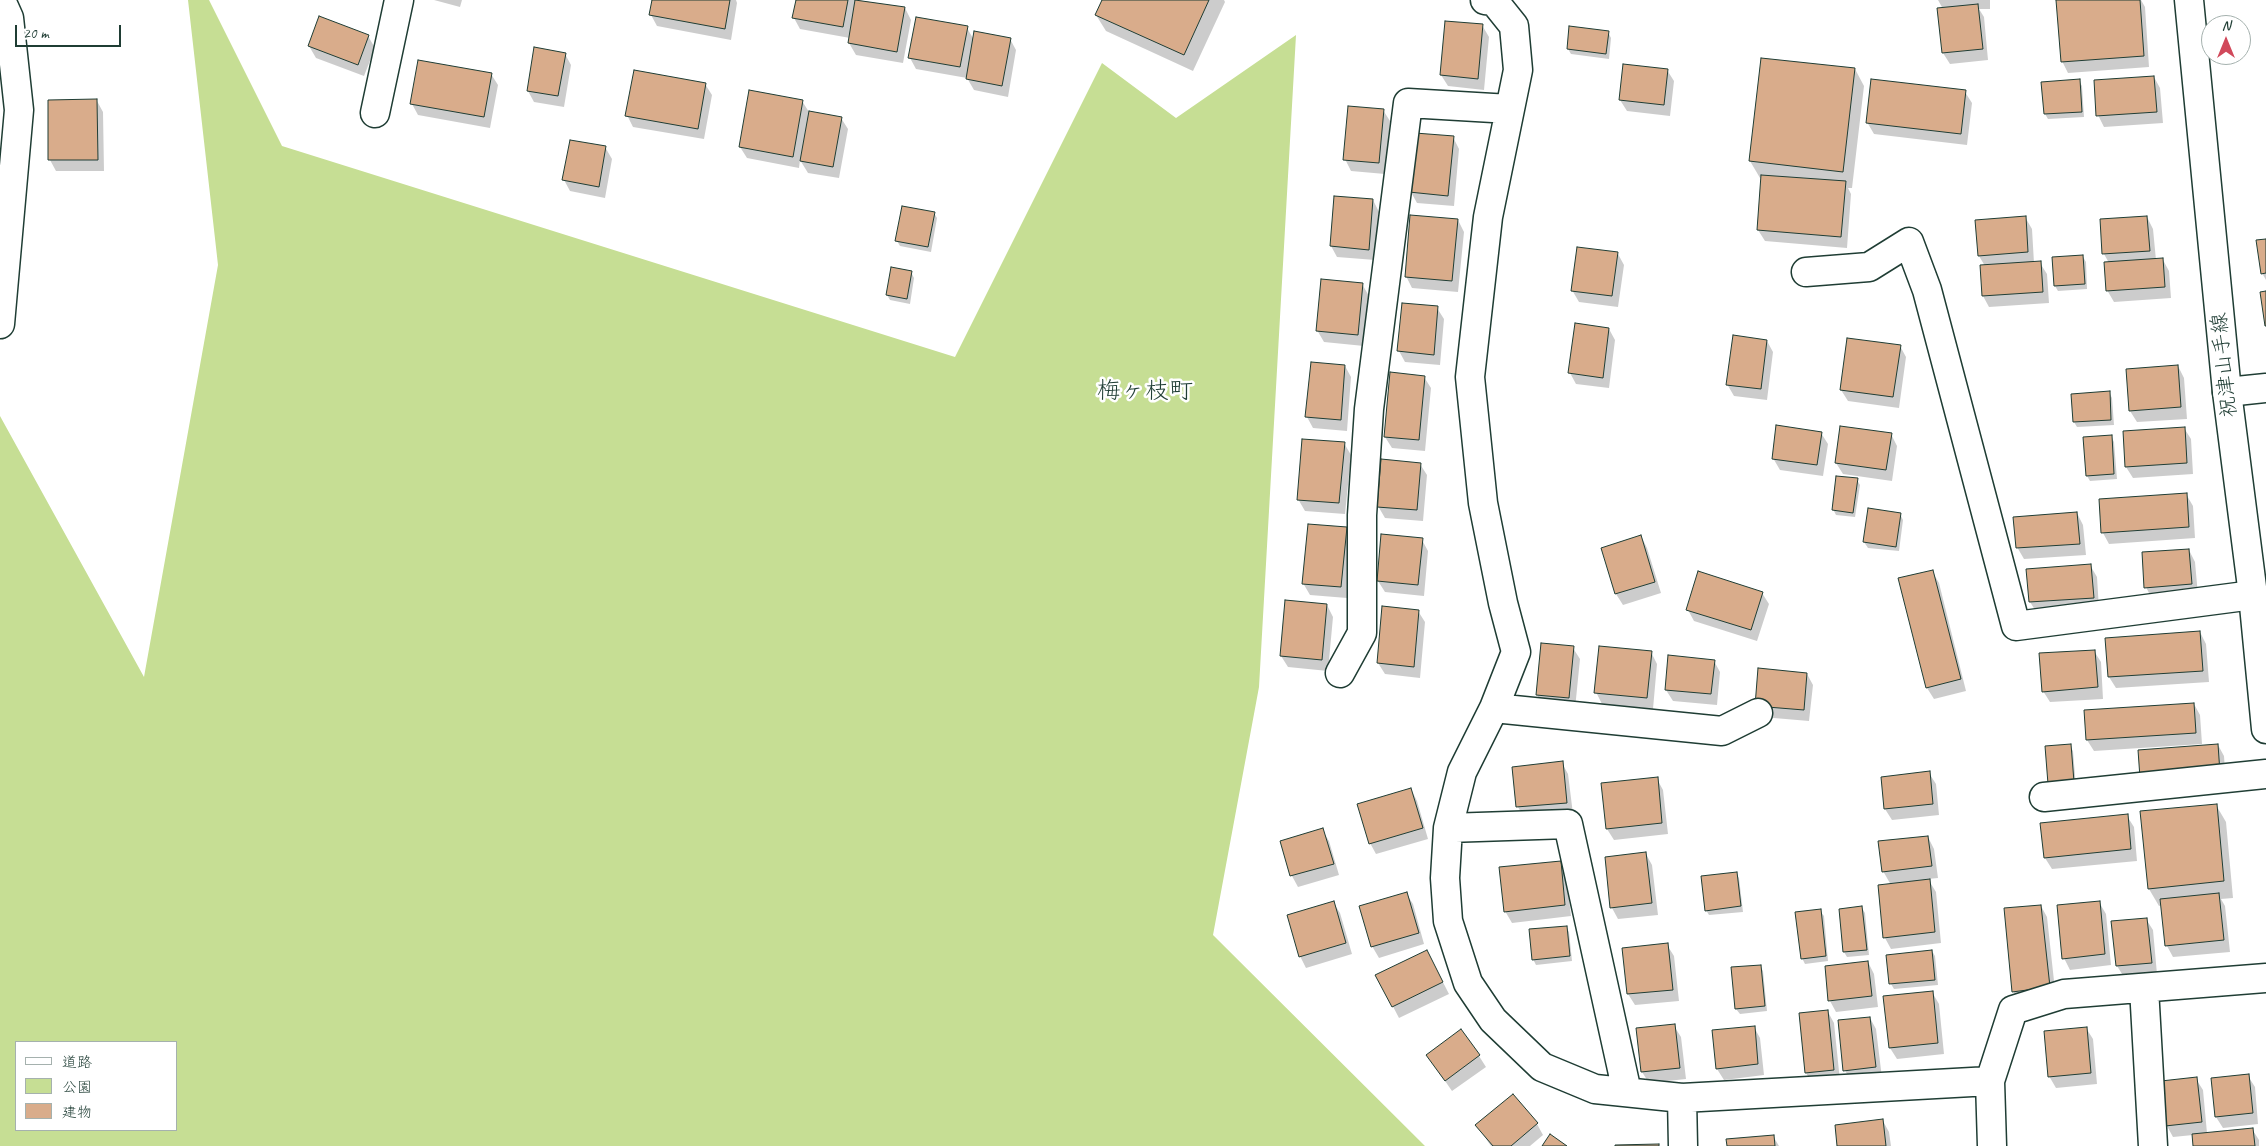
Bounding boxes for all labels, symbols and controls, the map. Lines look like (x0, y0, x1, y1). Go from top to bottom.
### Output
scale bar (18, 15, 124, 47)
north arrow (2201, 15, 2251, 65)
text: N (2222, 17, 2230, 34)
text: 20 m (23, 24, 49, 43)
street label: 祝津山手線 (2207, 311, 2243, 419)
district label: 梅ヶ枝町 (1097, 378, 1193, 406)
legend (15, 1041, 178, 1131)
text: 道路 (62, 1053, 92, 1072)
text: 公園 (62, 1078, 92, 1097)
text: 建物 (62, 1103, 92, 1122)

